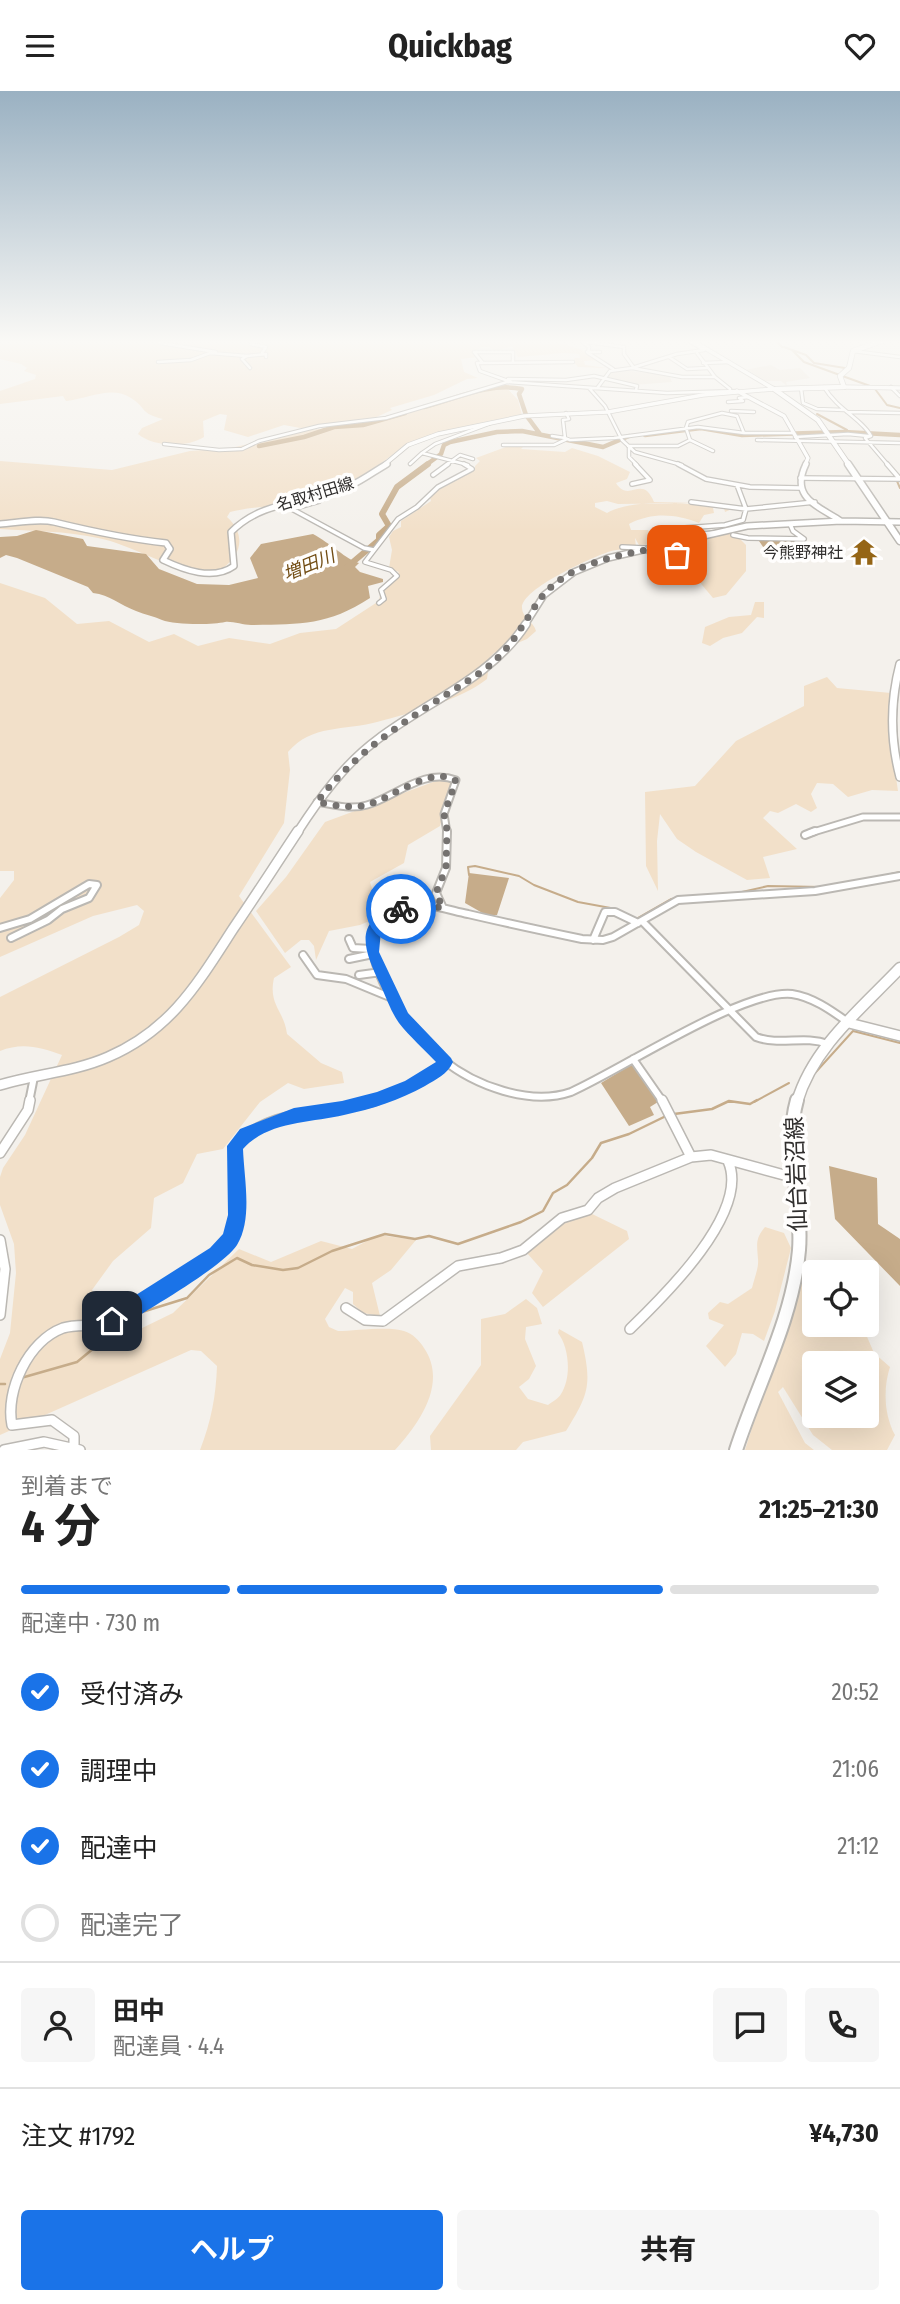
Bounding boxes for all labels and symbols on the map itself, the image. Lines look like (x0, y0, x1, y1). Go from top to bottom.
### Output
street label: 名取村田線 (274, 473, 356, 515)
pin (647, 525, 707, 585)
temple icon: 今熊野神社 (849, 537, 879, 567)
place label: 今熊野神社 (763, 543, 843, 562)
water label: 増田川 (280, 544, 340, 585)
courier (366, 874, 436, 944)
street label: 仙台岩沼線 (780, 1116, 812, 1232)
pin (82, 1291, 142, 1351)

